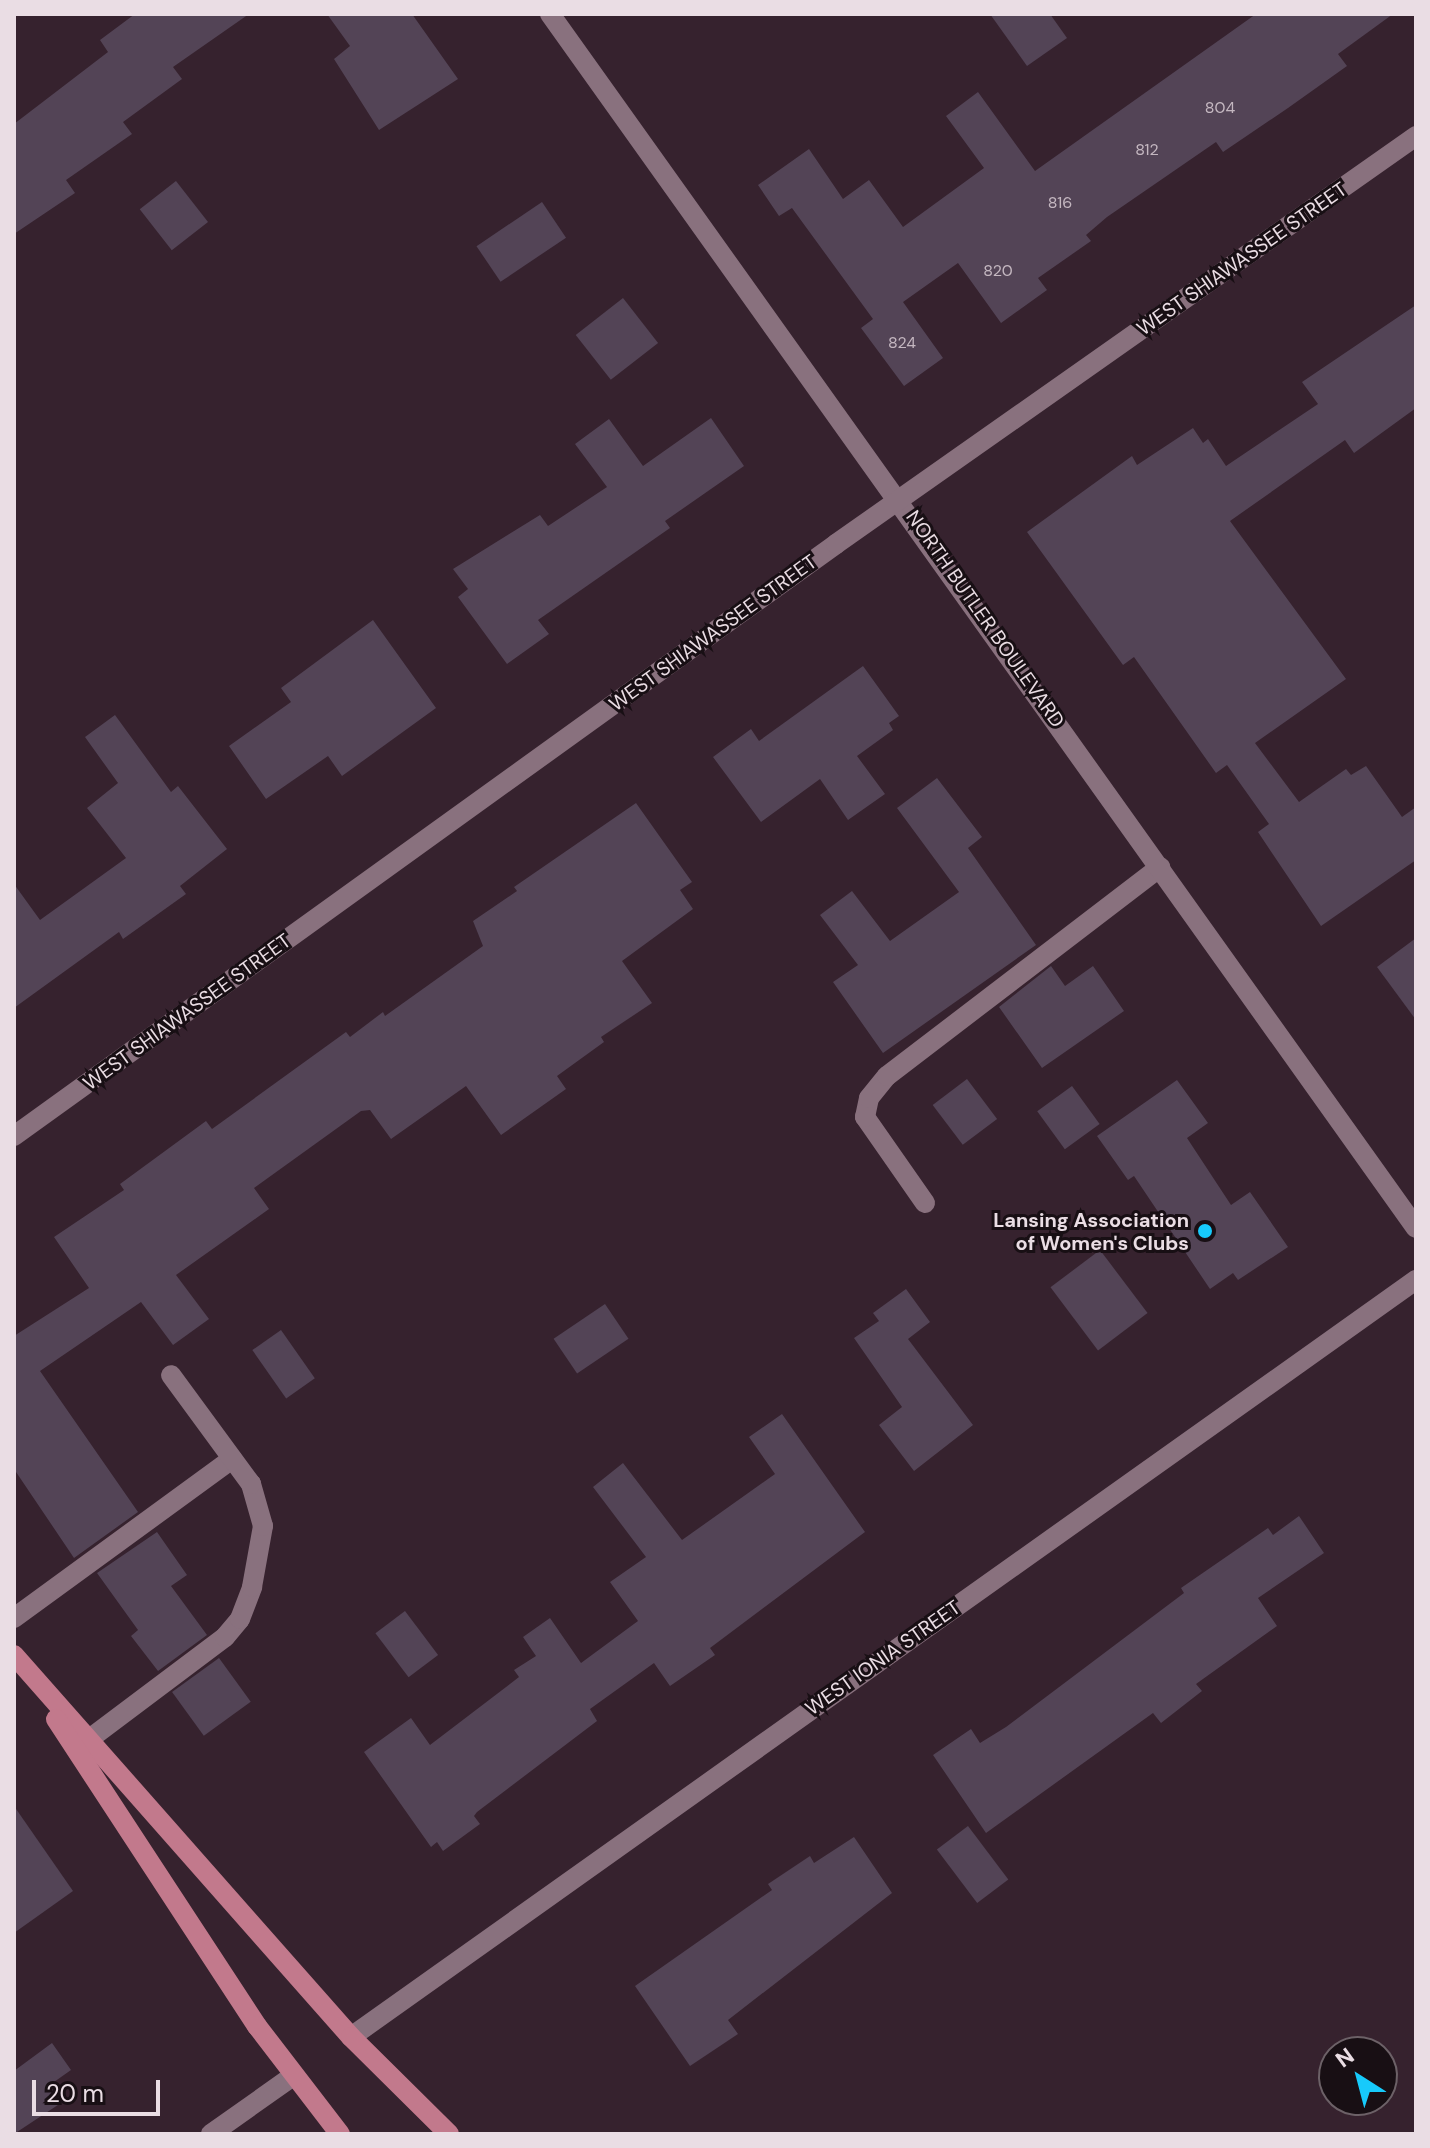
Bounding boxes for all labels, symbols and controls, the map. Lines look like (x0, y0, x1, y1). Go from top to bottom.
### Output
house number: 804 (1205, 98, 1235, 118)
house number: 812 (1135, 140, 1159, 160)
street label: WEST SHIAWASSEE STREET (1132, 177, 1352, 341)
house number: 816 (1048, 193, 1072, 213)
house number: 820 (983, 261, 1013, 281)
house number: 824 (888, 333, 916, 353)
street label: NORTH BUTLER BOULEVARD (901, 506, 1069, 732)
street label: WEST SHIAWASSEE STREET (605, 550, 821, 716)
street label: WEST SHIAWASSEE STREET (79, 929, 295, 1095)
place label: Lansing Association of Women's Clubs (993, 1208, 1189, 1255)
marker: Lansing Association of Women's Clubs (1196, 1222, 1214, 1240)
street label: WEST IONIA STREET (801, 1595, 965, 1721)
north arrow (1318, 2036, 1398, 2116)
text: N (1330, 2041, 1360, 2074)
scale bar (36, 2064, 164, 2114)
text: 20 m (46, 2078, 104, 2109)

